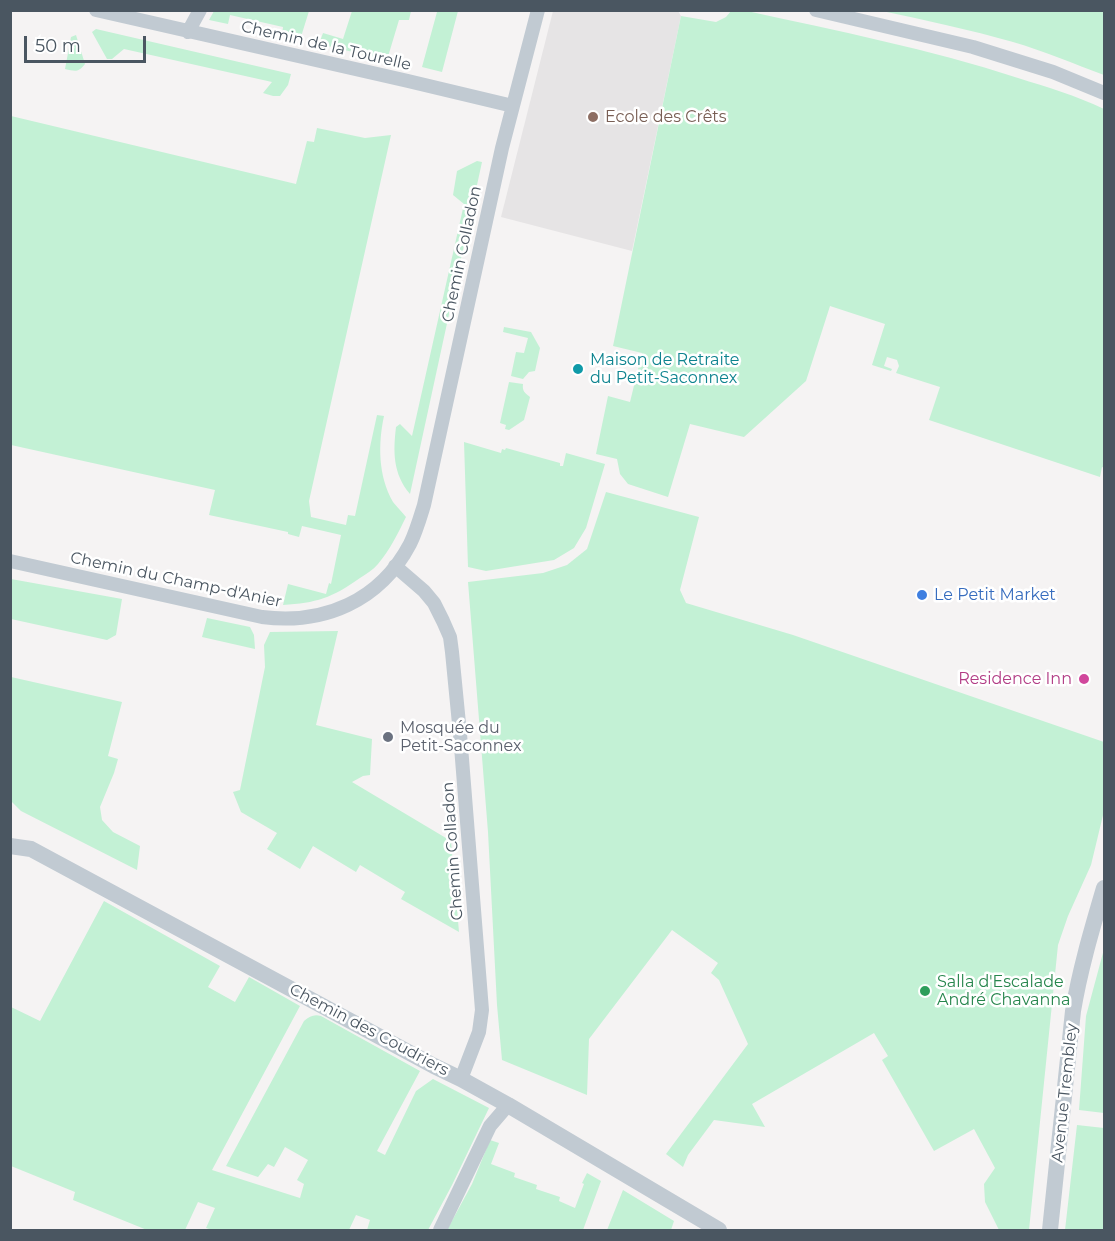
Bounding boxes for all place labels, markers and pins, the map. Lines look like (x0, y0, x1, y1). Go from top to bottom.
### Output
place label: Ecole des Crêts (605, 107, 727, 127)
marker: Ecole des Crêts (586, 110, 600, 124)
place label: Maison de Retraite du Petit-Saconnex (590, 350, 740, 388)
marker: Maison de Retraite du Petit-Saconnex (571, 362, 585, 376)
place label: Le Petit Market (934, 585, 1056, 605)
marker: Le Petit Market (915, 588, 929, 602)
place label: Residence Inn (958, 669, 1072, 689)
marker: Residence Inn (1077, 672, 1091, 686)
place label: Mosquée du Petit-Saconnex (400, 718, 522, 756)
marker: Mosquée du Petit-Saconnex (381, 730, 395, 744)
place label: Salla d'Escalade André Chavanna (937, 972, 1071, 1010)
marker: Salla d'Escalade André Chavanna (918, 984, 932, 998)

